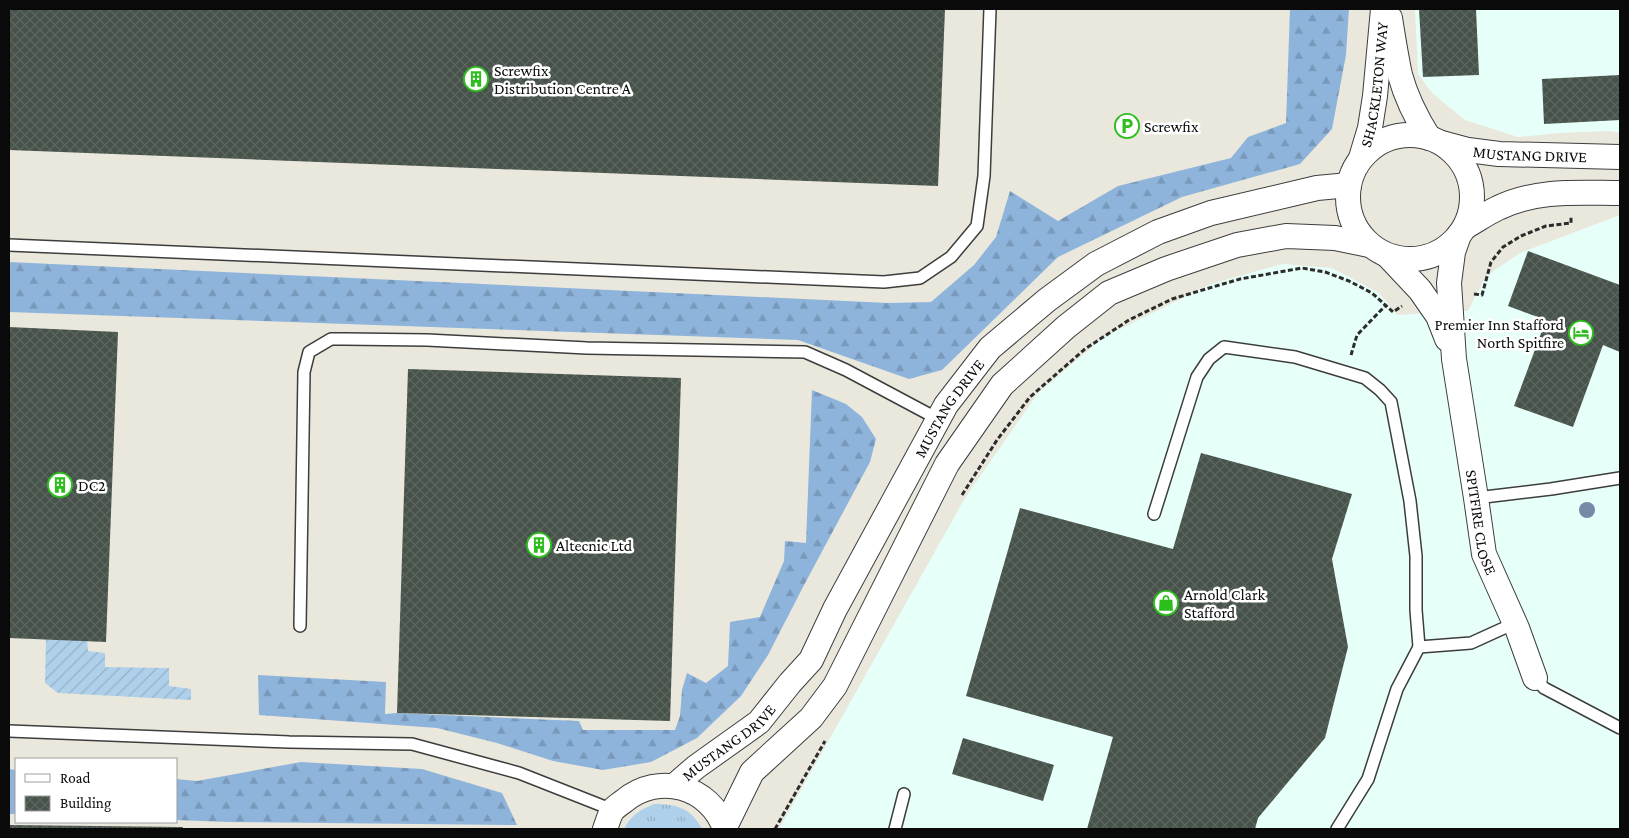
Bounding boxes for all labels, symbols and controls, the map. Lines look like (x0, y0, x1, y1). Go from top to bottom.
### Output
street label: SHACKLETON WAY (1357, 21, 1391, 149)
place label: Screwfix Distribution Centre A (494, 62, 632, 97)
building icon: Screwfix Distribution Centre A (463, 66, 489, 92)
parking icon: Screwfix (1114, 113, 1140, 139)
place label: Screwfix (1144, 118, 1199, 135)
street label: MUSTANG DRIVE (1472, 143, 1587, 165)
place label: Premier Inn Stafford North Spitfire (1435, 316, 1565, 352)
hotel icon: Premier Inn Stafford North Spitfire (1568, 320, 1594, 346)
street label: MUSTANG DRIVE (911, 356, 988, 460)
street label: SPITFIRE CLOSE (1463, 469, 1500, 578)
building icon: DC2 (47, 472, 73, 498)
place label: DC2 (78, 477, 106, 494)
building icon: Altecnic Ltd (526, 532, 552, 558)
place label: Altecnic Ltd (556, 537, 633, 554)
place label: Arnold Clark Stafford (1184, 586, 1266, 621)
shop icon: Arnold Clark Stafford (1153, 590, 1179, 616)
street label: MUSTANG DRIVE (679, 701, 779, 784)
legend (15, 758, 178, 823)
text: Road (60, 770, 91, 786)
text: Building (60, 795, 111, 812)

